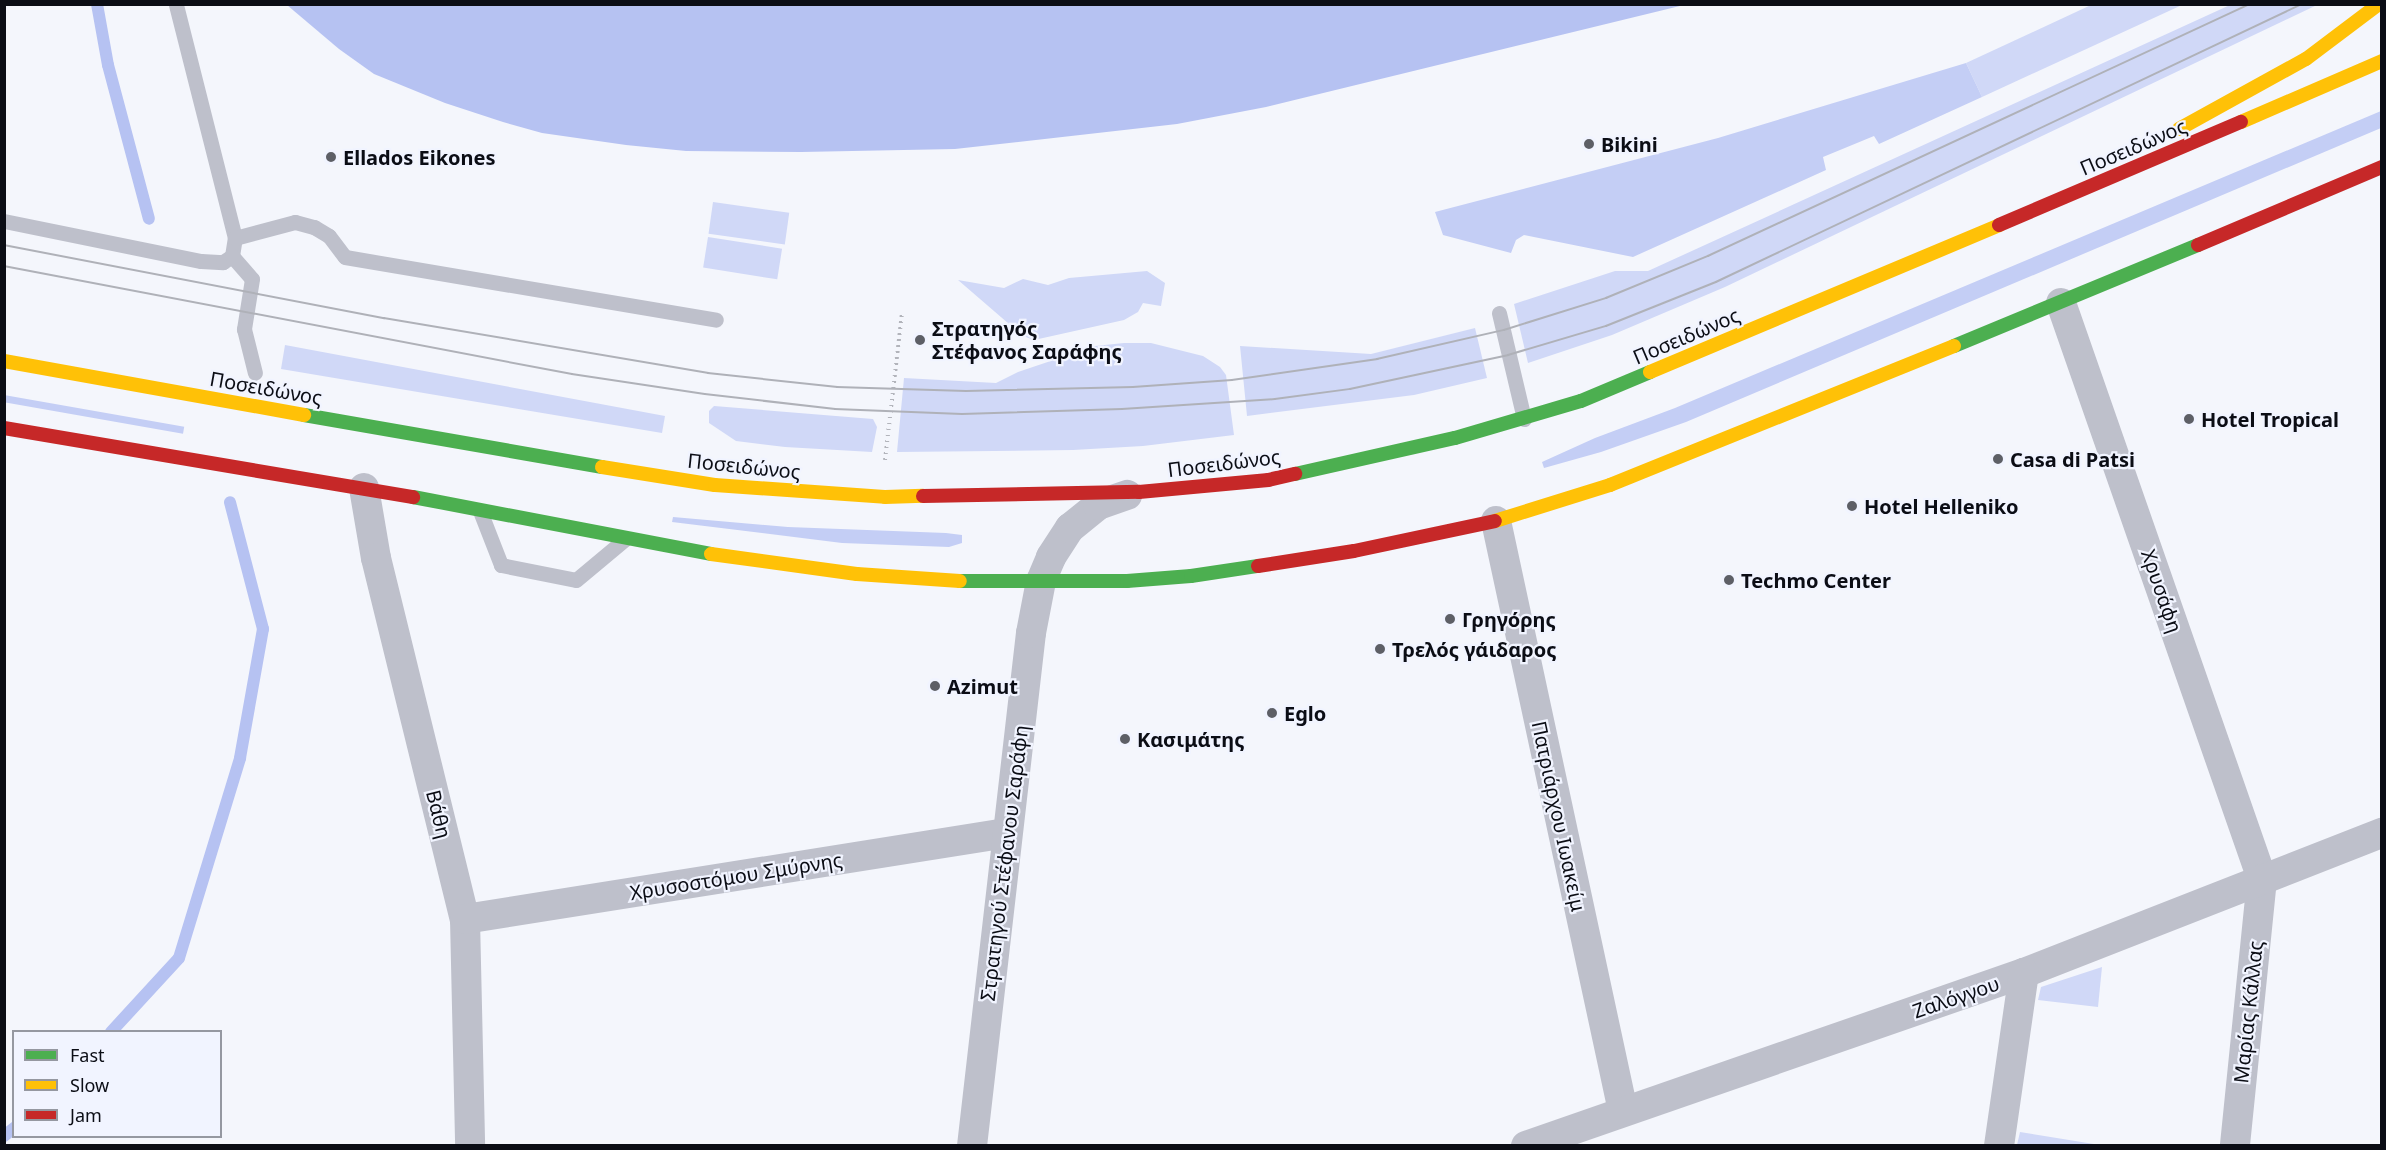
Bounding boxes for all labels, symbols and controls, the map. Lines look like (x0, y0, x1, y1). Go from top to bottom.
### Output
street label: Ποσειδώνος (2076, 114, 2190, 180)
place label: Bikini (1601, 132, 1658, 156)
marker: Bikini (1582, 137, 1596, 151)
place label: Ellados Eikones (343, 145, 496, 169)
marker: Ellados Eikones (324, 150, 338, 164)
street label: Ποσειδώνος (1629, 303, 1743, 369)
place label: Στρατηγός Στέφανος Σαράφης (932, 316, 1122, 363)
marker: Στρατηγός Στέφανος Σαράφης (913, 333, 927, 347)
street label: Ποσειδώνος (208, 366, 324, 410)
place label: Hotel Tropical (2201, 407, 2339, 431)
marker: Hotel Tropical (2182, 412, 2196, 426)
street label: Ποσειδώνος (1166, 444, 1282, 482)
place label: Casa di Patsi (2010, 447, 2135, 471)
street label: Ποσειδώνος (686, 448, 802, 484)
marker: Casa di Patsi (1991, 452, 2005, 466)
place label: Hotel Helleniko (1864, 494, 2019, 518)
marker: Hotel Helleniko (1845, 499, 1859, 513)
street label: Χρυσάφη (2137, 546, 2187, 636)
place label: Techmo Center (1741, 568, 1891, 592)
marker: Techmo Center (1722, 573, 1736, 587)
place label: Γρηγόρης (1462, 607, 1556, 631)
marker: Γρηγόρης (1443, 612, 1457, 626)
place label: Τρελός γάιδαρος (1392, 637, 1556, 661)
marker: Τρελός γάιδαρος (1373, 642, 1387, 656)
place label: Azimut (947, 674, 1018, 698)
marker: Azimut (928, 679, 942, 693)
place label: Eglo (1284, 701, 1326, 725)
marker: Eglo (1265, 706, 1279, 720)
street label: Πατριάρχου Ιωακείμ (1527, 719, 1591, 913)
street label: Στρατηγού Στέφανου Σαράφη (975, 724, 1033, 1002)
place label: Κασιμάτης (1137, 727, 1244, 751)
marker: Κασιμάτης (1118, 732, 1132, 746)
street label: Βάθη (421, 787, 457, 841)
street label: Χρυσοστόμου Σμύρνης (628, 847, 844, 905)
street label: Μαρίας Κάλλας (2229, 939, 2267, 1085)
street label: Ζαλόγγου (1909, 971, 2003, 1023)
legend (12, 1030, 222, 1138)
text: Fast (70, 1043, 105, 1067)
text: Slow (70, 1073, 109, 1097)
text: Jam (70, 1103, 102, 1127)

